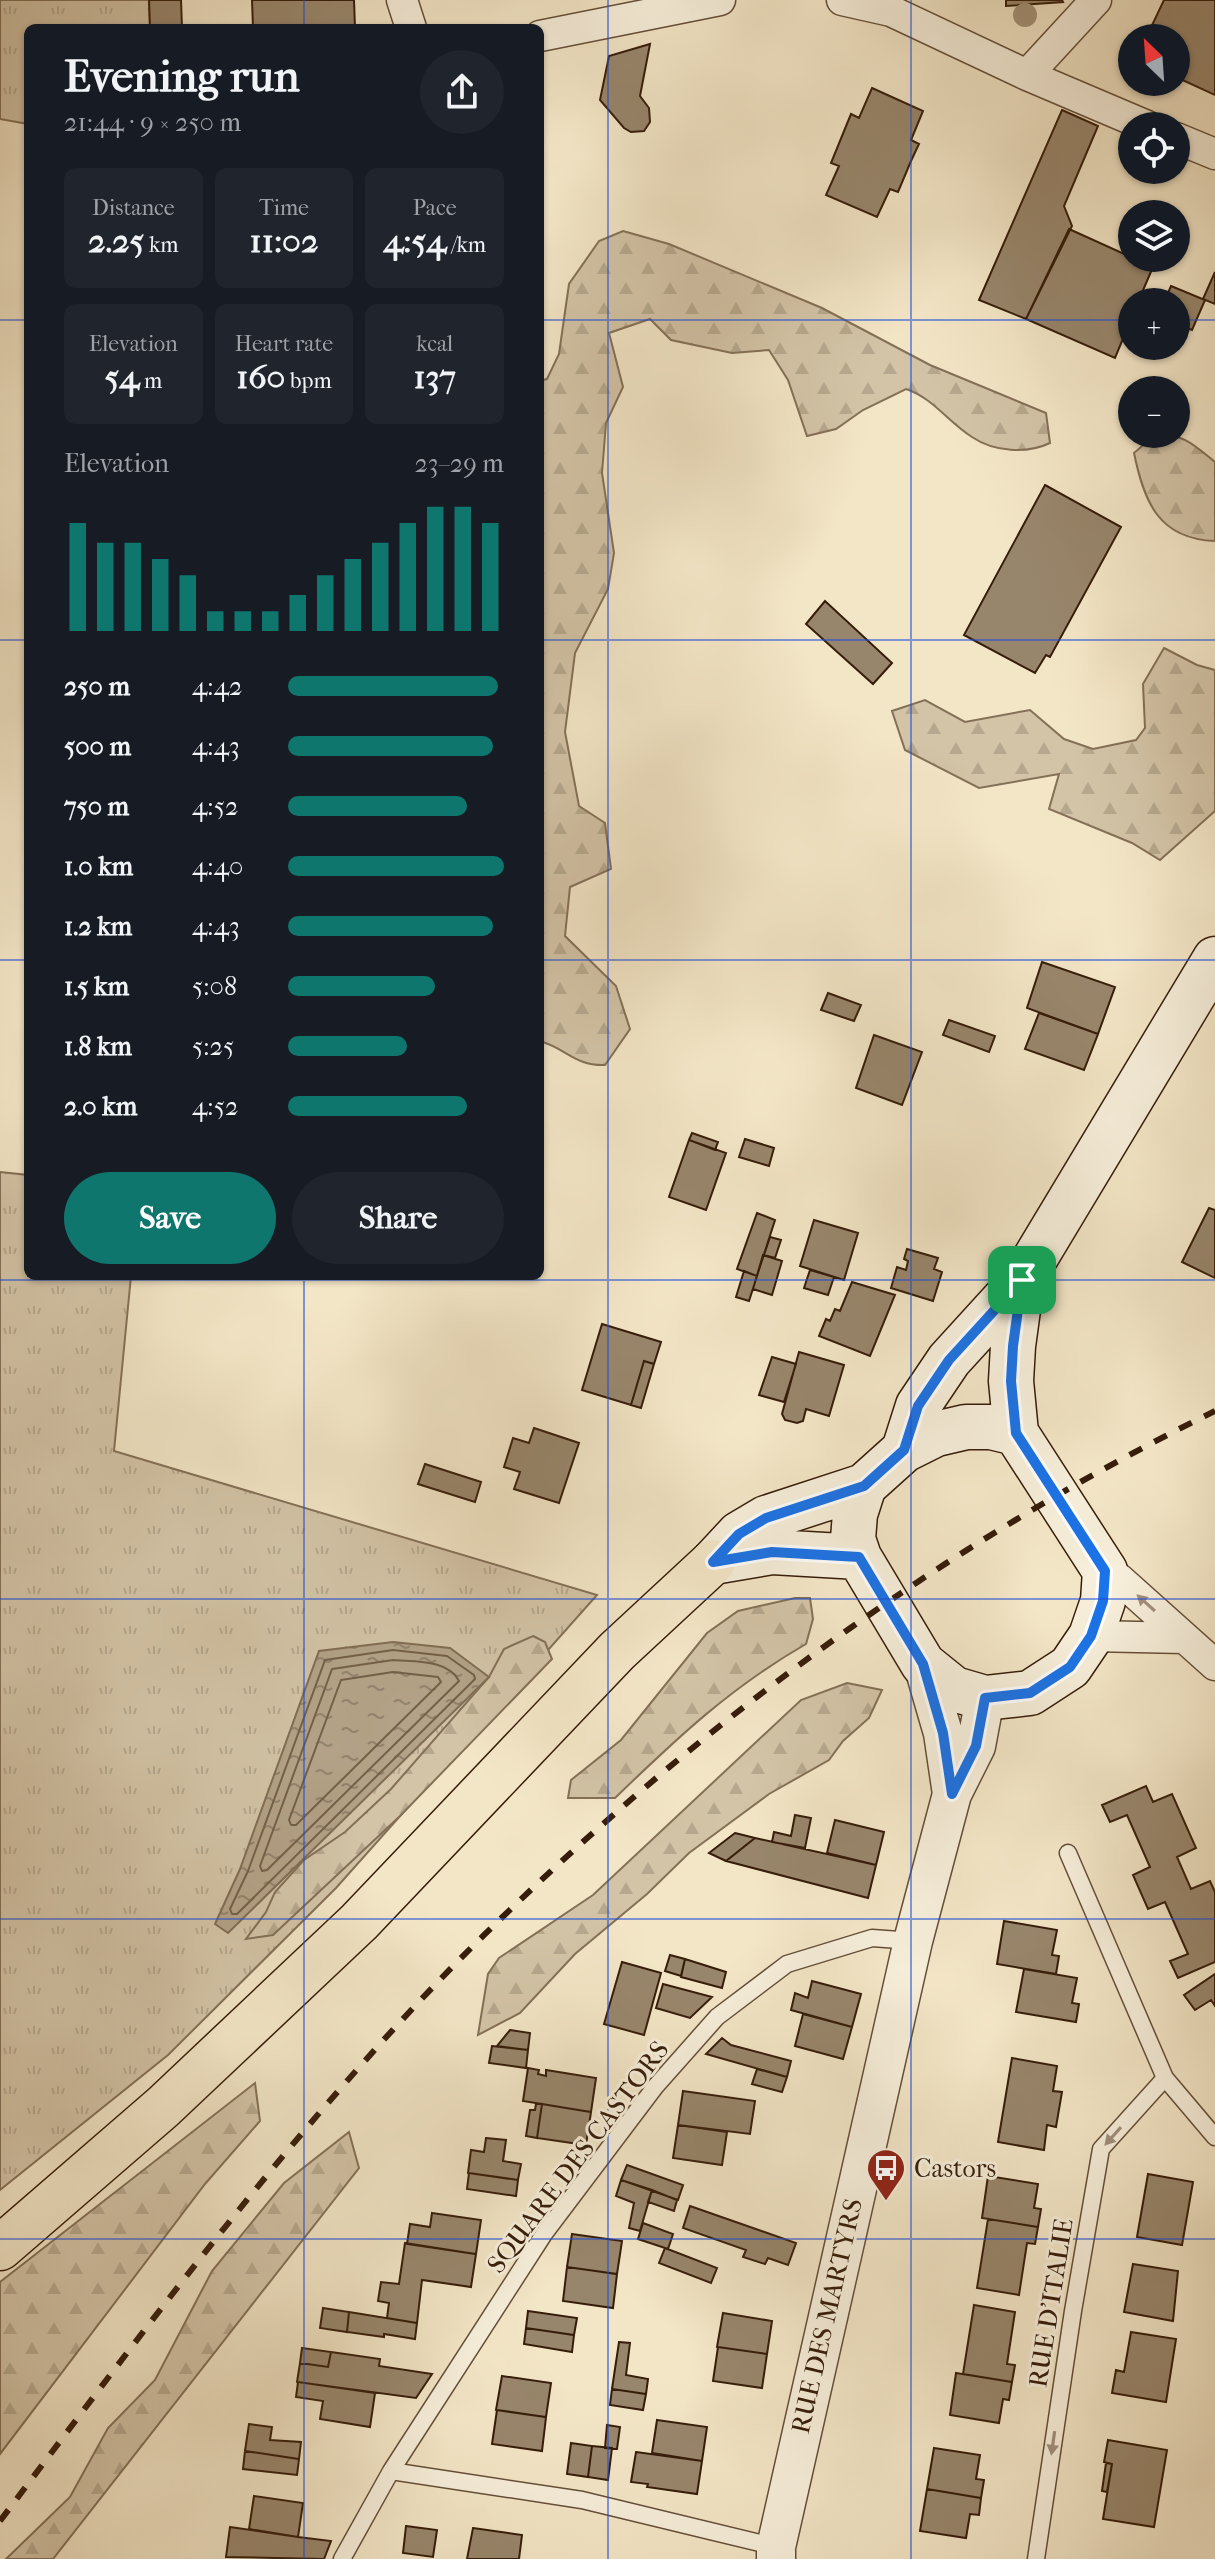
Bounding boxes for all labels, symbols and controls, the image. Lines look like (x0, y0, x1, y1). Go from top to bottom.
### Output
north arrow (1118, 24, 1190, 96)
map controls (1118, 24, 1190, 448)
button: share (420, 50, 504, 134)
text: Evening run (64, 51, 299, 102)
text: 21:44 · 9 × 250 m (64, 107, 241, 138)
button: locate (1118, 112, 1190, 184)
text: Distance (92, 195, 175, 221)
text: Time (259, 195, 309, 221)
text: Pace (413, 195, 457, 221)
button: layers (1118, 200, 1190, 272)
text: 2.25 (88, 221, 144, 261)
text: 11:02 (250, 221, 318, 261)
text: 4:54 (383, 221, 446, 261)
text: km (144, 232, 179, 258)
text: /km (446, 232, 486, 258)
button: + (1118, 288, 1190, 360)
text: Elevation (89, 331, 178, 357)
text: Heart rate (235, 331, 333, 357)
text: kcal (416, 331, 453, 357)
text: 54 (104, 357, 139, 397)
text: 160 (236, 357, 285, 397)
text: 137 (413, 357, 456, 397)
text: m (139, 368, 162, 394)
text: bpm (285, 368, 332, 394)
button: − (1118, 376, 1190, 448)
text: Elevation (64, 448, 169, 479)
text: 23–29 m (414, 448, 504, 479)
text: 250 m (64, 671, 130, 702)
text: 4:42 (192, 671, 242, 702)
text: 500 m (64, 731, 131, 762)
text: 4:43 (192, 731, 240, 762)
text: 750 m (64, 791, 129, 822)
text: 4:52 (192, 791, 238, 822)
text: 1.0 km (64, 851, 133, 882)
text: 4:40 (192, 851, 243, 882)
text: 1.2 km (64, 911, 132, 942)
text: 4:43 (192, 911, 240, 942)
text: 1.5 km (64, 971, 129, 1002)
text: 5:08 (192, 971, 237, 1002)
text: 1.8 km (64, 1031, 132, 1062)
text: 5:25 (192, 1031, 234, 1062)
text: 2.0 km (64, 1091, 137, 1122)
text: 4:52 (192, 1091, 238, 1122)
button: Save (64, 1172, 276, 1264)
button: Share (292, 1172, 504, 1264)
pin (988, 1246, 1056, 1314)
icon: arrive (1000, 1258, 1044, 1302)
one-way arrow (1136, 1595, 1156, 1612)
street label: SQUARE DES CASTORS (480, 2035, 676, 2279)
one-way arrow (1104, 2126, 1122, 2145)
bus stop icon: Castors (865, 2147, 907, 2202)
place label: Castors (914, 2153, 996, 2184)
street label: RUE DES MARTYRS (785, 2195, 869, 2437)
street label: RUE D'ITALIE (1022, 2216, 1080, 2390)
one-way arrow (1046, 2431, 1059, 2456)

